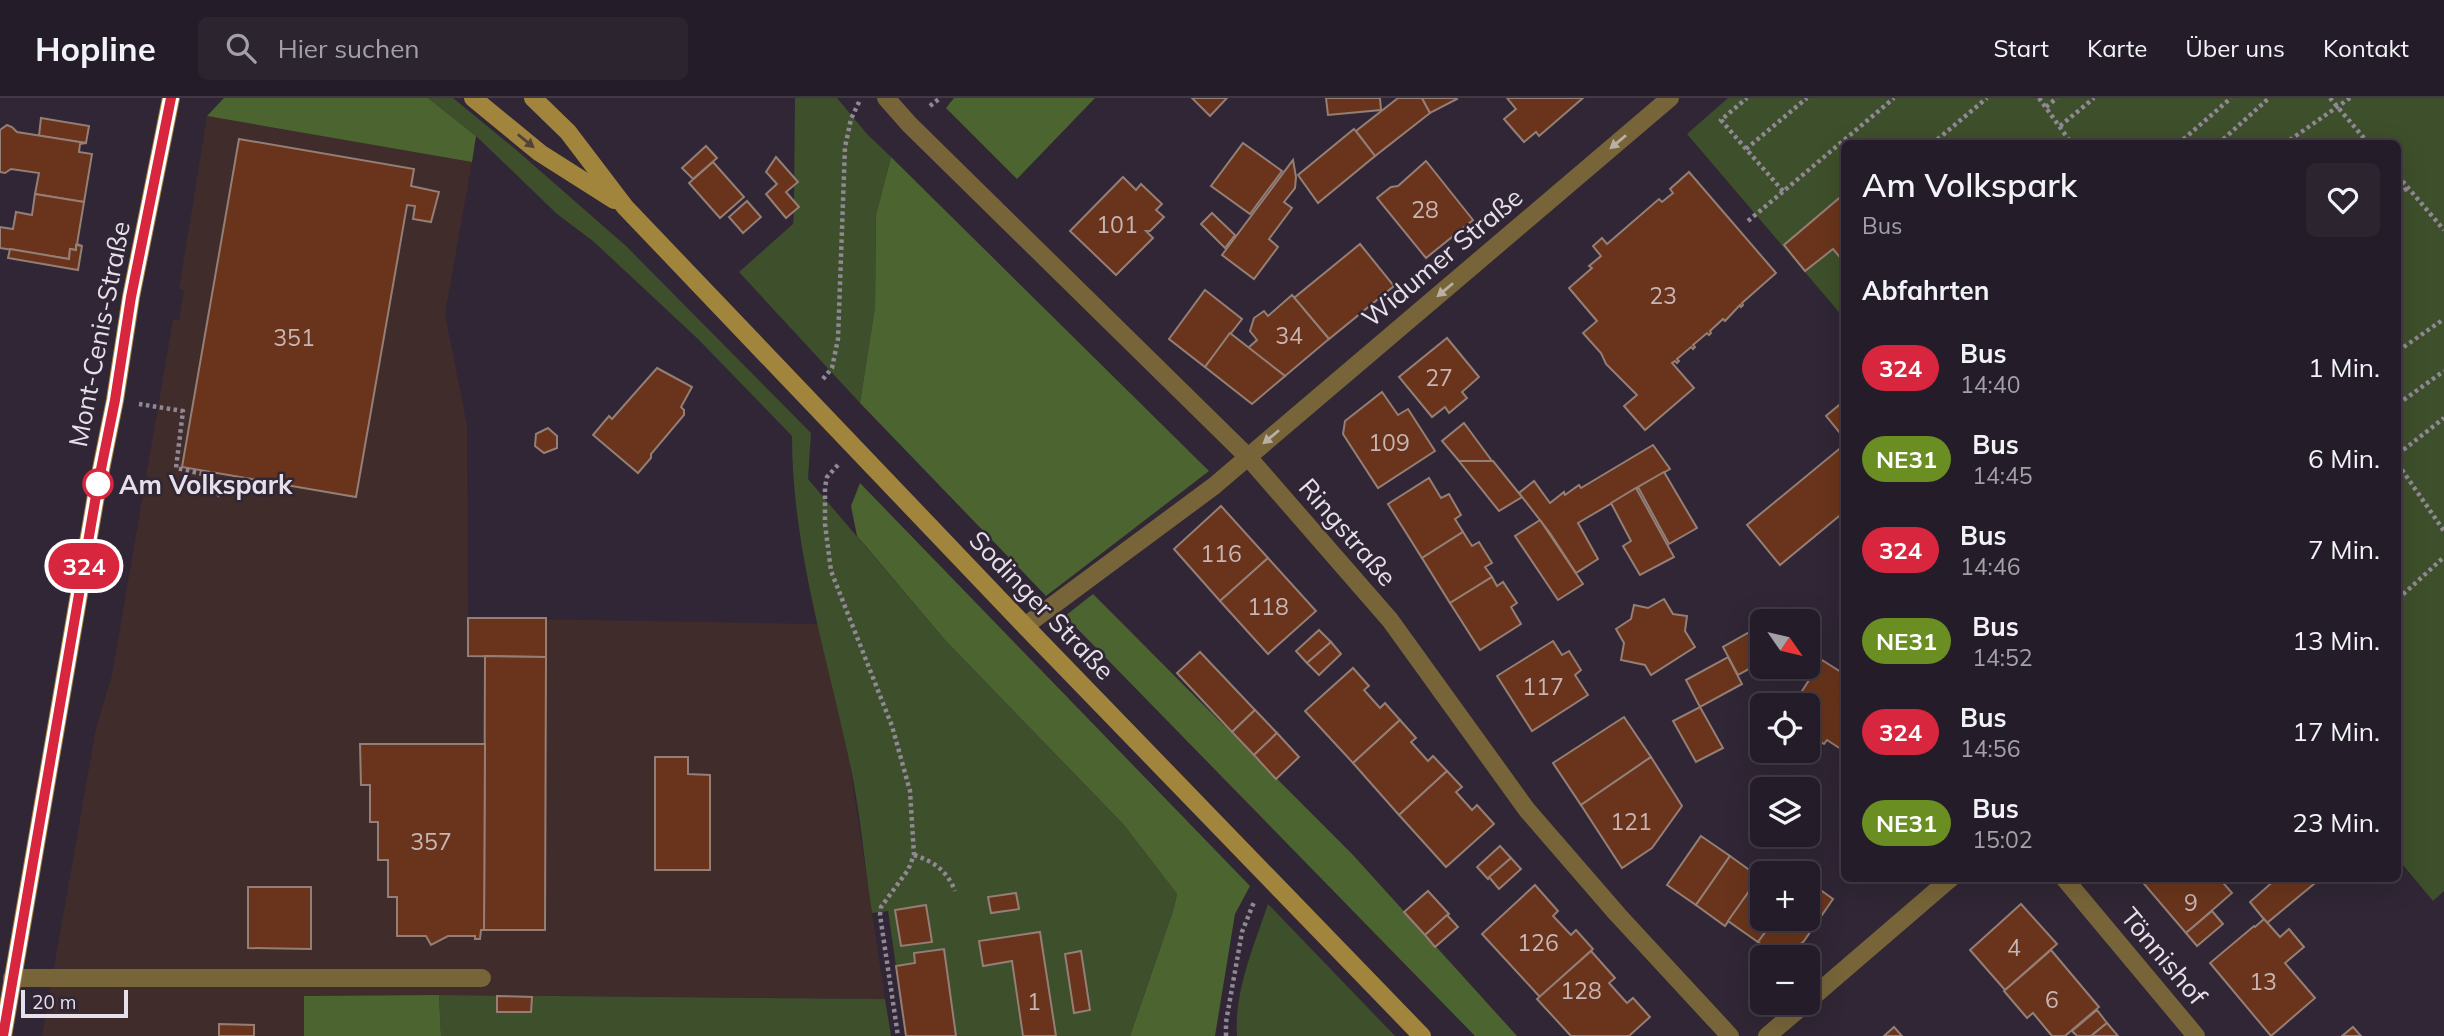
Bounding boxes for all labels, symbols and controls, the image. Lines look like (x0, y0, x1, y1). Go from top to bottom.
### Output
search box (198, 17, 688, 80)
text: Hopline (35, 28, 156, 69)
icon: search (222, 29, 260, 67)
text: Hier suchen (278, 32, 420, 65)
text: Start (1993, 33, 2049, 63)
text: Karte (2087, 33, 2147, 63)
text: Über uns (2185, 33, 2285, 63)
text: Kontakt (2323, 33, 2409, 63)
one-way arrow (518, 133, 535, 148)
one-way arrow (1609, 134, 1627, 150)
button: heart (2306, 163, 2380, 237)
text: Am Volkspark (1862, 164, 2077, 205)
street label: Widumer Straße (1355, 180, 1529, 334)
house number: 28 (1411, 195, 1439, 224)
house number: 101 (1096, 210, 1138, 239)
text: Bus (1862, 211, 1902, 240)
street label: Mont-Cenis-Straße (61, 218, 137, 450)
text: Abfahrten (1862, 274, 1989, 307)
house number: 23 (1649, 281, 1677, 310)
one-way arrow (1436, 282, 1453, 297)
house number: 34 (1275, 321, 1303, 350)
house number: 351 (273, 323, 315, 352)
text: Bus (1960, 337, 2006, 370)
text: 1 Min. (2308, 351, 2380, 384)
text: 324 (1879, 353, 1922, 383)
house number: 27 (1425, 363, 1453, 392)
text: 14:40 (1960, 370, 2020, 399)
house number: 109 (1368, 428, 1410, 457)
text: Bus (1972, 428, 2019, 461)
one-way arrow (1263, 429, 1280, 444)
text: 6 Min. (2308, 442, 2380, 475)
text: NE31 (1876, 444, 1937, 474)
text: 14:45 (1972, 461, 2033, 490)
place label: Am Volkspark (119, 468, 293, 501)
marker: Am Volkspark (83, 469, 113, 499)
street label: Ringstraße (1292, 471, 1404, 593)
text: Bus (1960, 519, 2006, 552)
street label: Sodinger Straße (962, 523, 1122, 687)
text: 7 Min. (2308, 533, 2380, 566)
text: 324 (1879, 535, 1922, 565)
house number: 116 (1200, 539, 1242, 568)
line badge: 324 (44, 543, 124, 589)
text: 324 (62, 551, 106, 581)
text: 14:46 (1960, 552, 2020, 581)
house number: 118 (1247, 592, 1289, 621)
north arrow (1750, 609, 1820, 679)
map controls (1750, 609, 1820, 1015)
text: Bus (1972, 610, 2019, 643)
text: 13 Min. (2292, 624, 2380, 657)
text: NE31 (1876, 626, 1937, 656)
text: 14:52 (1972, 643, 2033, 672)
house number: 117 (1522, 672, 1564, 701)
button: locate (1750, 693, 1820, 763)
text: Bus (1960, 701, 2006, 734)
text: 17 Min. (2292, 715, 2380, 748)
text: 324 (1879, 717, 1922, 747)
text: 14:56 (1960, 734, 2020, 763)
button: layers (1750, 777, 1820, 847)
text: Bus (1972, 792, 2019, 825)
text: 23 Min. (2292, 806, 2380, 839)
house number: 121 (1610, 807, 1652, 836)
text: NE31 (1876, 808, 1937, 838)
text: 15:02 (1972, 825, 2033, 854)
house number: 357 (410, 827, 452, 856)
button: + (1750, 861, 1820, 931)
house number: 9 (2184, 888, 2198, 917)
street label: Tönnishof (2114, 901, 2215, 1012)
house number: 126 (1517, 928, 1559, 957)
house number: 4 (2007, 933, 2021, 962)
button: − (1750, 945, 1820, 1015)
house number: 13 (2249, 967, 2277, 996)
house number: 128 (1560, 976, 1602, 1005)
house number: 6 (2045, 985, 2059, 1014)
scale bar (21, 987, 128, 1019)
house number: 1 (1027, 987, 1041, 1016)
text: 20 m (32, 990, 76, 1014)

